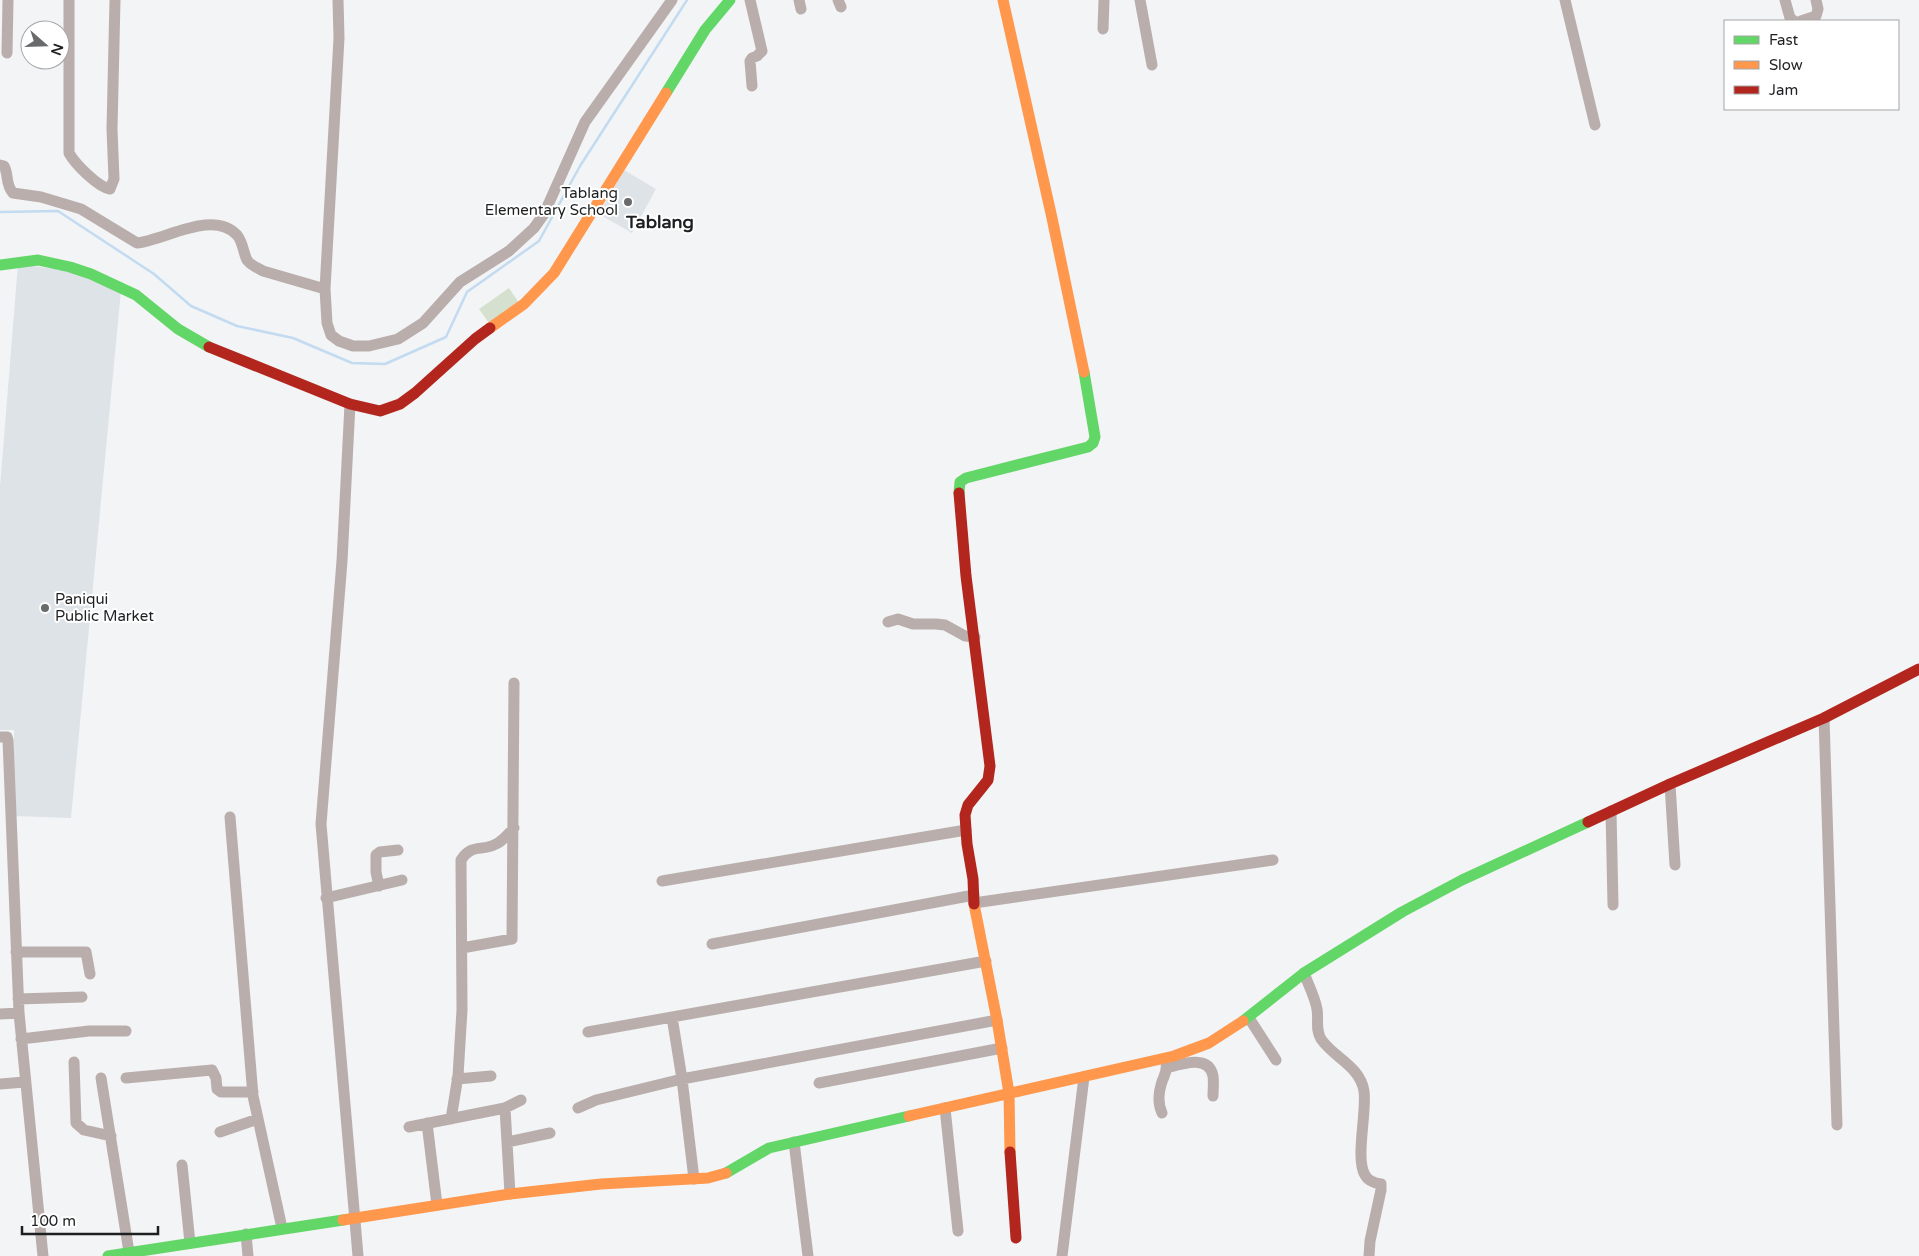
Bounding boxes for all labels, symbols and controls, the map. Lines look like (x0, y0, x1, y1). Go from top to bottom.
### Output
north arrow (20, 20, 70, 70)
legend (1724, 20, 1899, 110)
text: Fast (1769, 31, 1799, 49)
text: N (47, 41, 67, 57)
text: Slow (1769, 56, 1803, 74)
text: Jam (1769, 81, 1798, 99)
place label: Tablang Elementary School (485, 184, 618, 219)
marker: Tablang Elementary School (622, 196, 634, 208)
district label: Tablang (625, 211, 694, 233)
place label: Paniqui Public Market (55, 590, 154, 625)
marker: Paniqui Public Market (39, 602, 51, 614)
scale bar (22, 1204, 159, 1236)
text: 100 m (30, 1212, 76, 1230)

